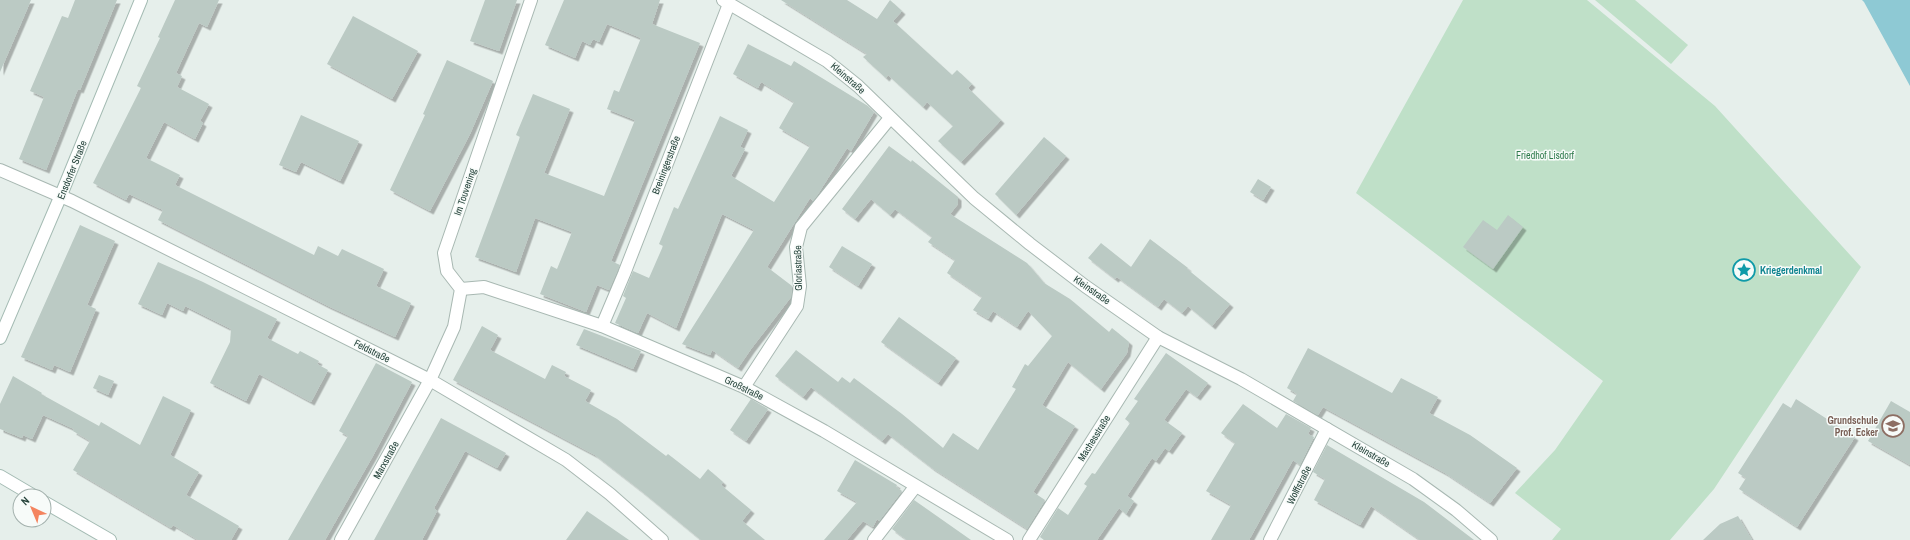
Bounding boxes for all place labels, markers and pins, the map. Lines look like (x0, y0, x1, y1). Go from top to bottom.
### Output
place icon: Kriegerdenkmal (1731, 257, 1757, 283)
place label: Kriegerdenkmal (1760, 264, 1822, 277)
school or university icon: Grundschule Prof. Ecker (1880, 413, 1906, 439)
place label: Grundschule Prof. Ecker (1827, 414, 1879, 439)

